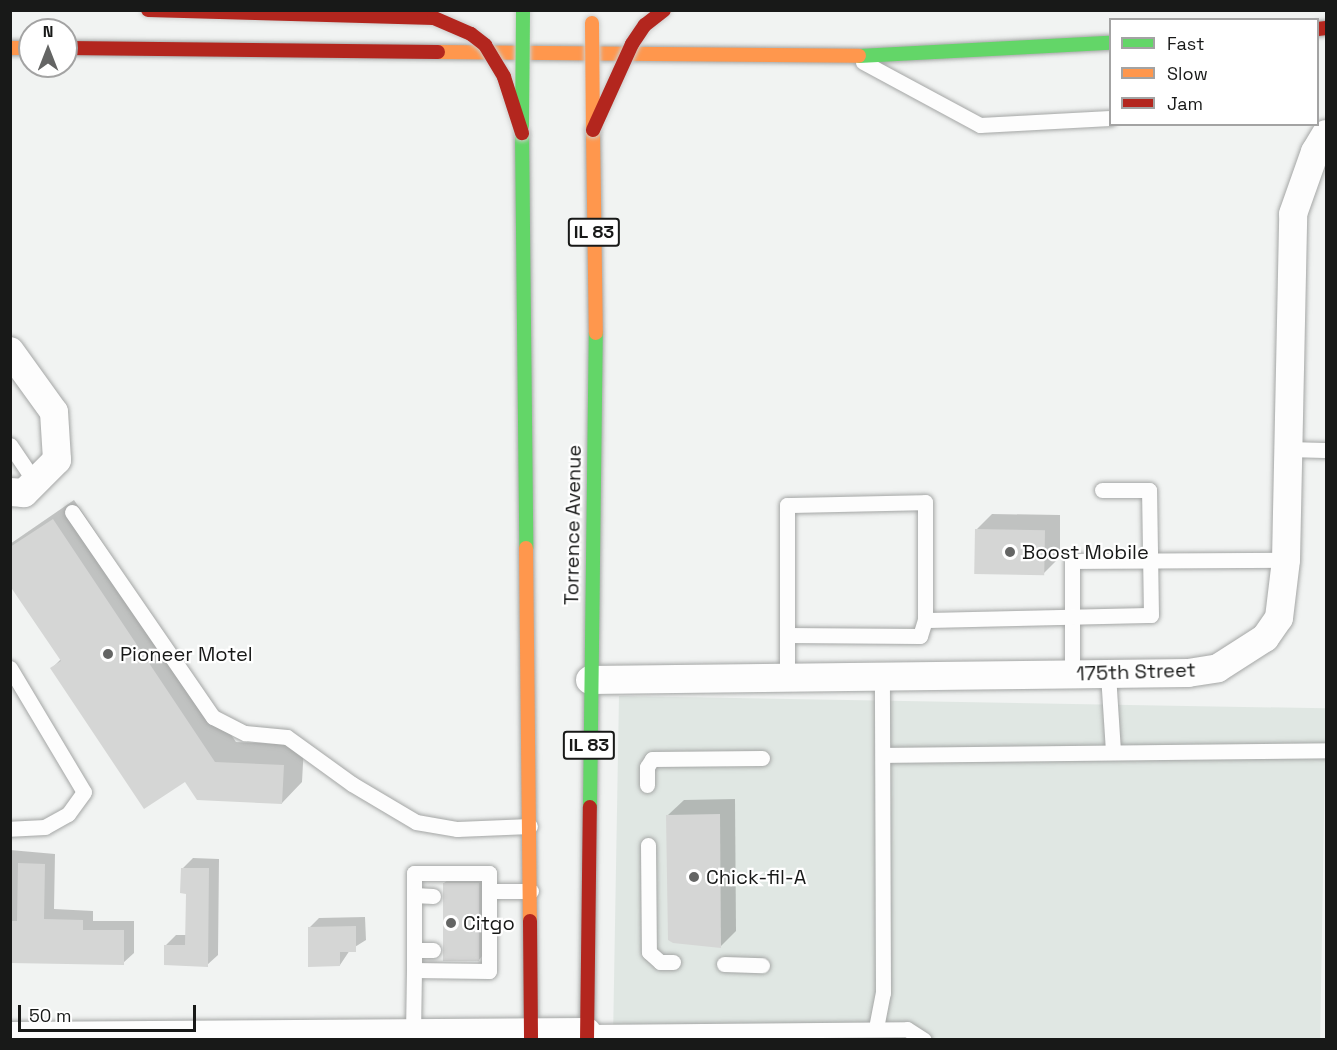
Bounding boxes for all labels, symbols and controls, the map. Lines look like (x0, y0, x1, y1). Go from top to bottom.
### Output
north arrow (18, 18, 78, 78)
legend (1109, 18, 1319, 126)
text: N (43, 21, 53, 42)
text: Fast (1167, 32, 1204, 55)
text: Slow (1167, 62, 1208, 85)
text: Jam (1167, 92, 1203, 115)
road number: IL 83 (567, 217, 621, 247)
street label: Torrence Avenue (560, 445, 586, 605)
place label: Boost Mobile (1022, 540, 1149, 564)
marker: Boost Mobile (1003, 545, 1017, 559)
place label: Pioneer Motel (120, 642, 253, 666)
marker: Pioneer Motel (101, 647, 115, 661)
street label: 175th Street (1076, 658, 1196, 686)
road number: IL 83 (562, 730, 616, 760)
place label: Chick-fil-A (706, 865, 806, 889)
marker: Chick-fil-A (687, 870, 701, 884)
place label: Citgo (463, 911, 515, 935)
marker: Citgo (444, 916, 458, 930)
scale bar (21, 993, 200, 1031)
text: 50 m (29, 1004, 71, 1027)

